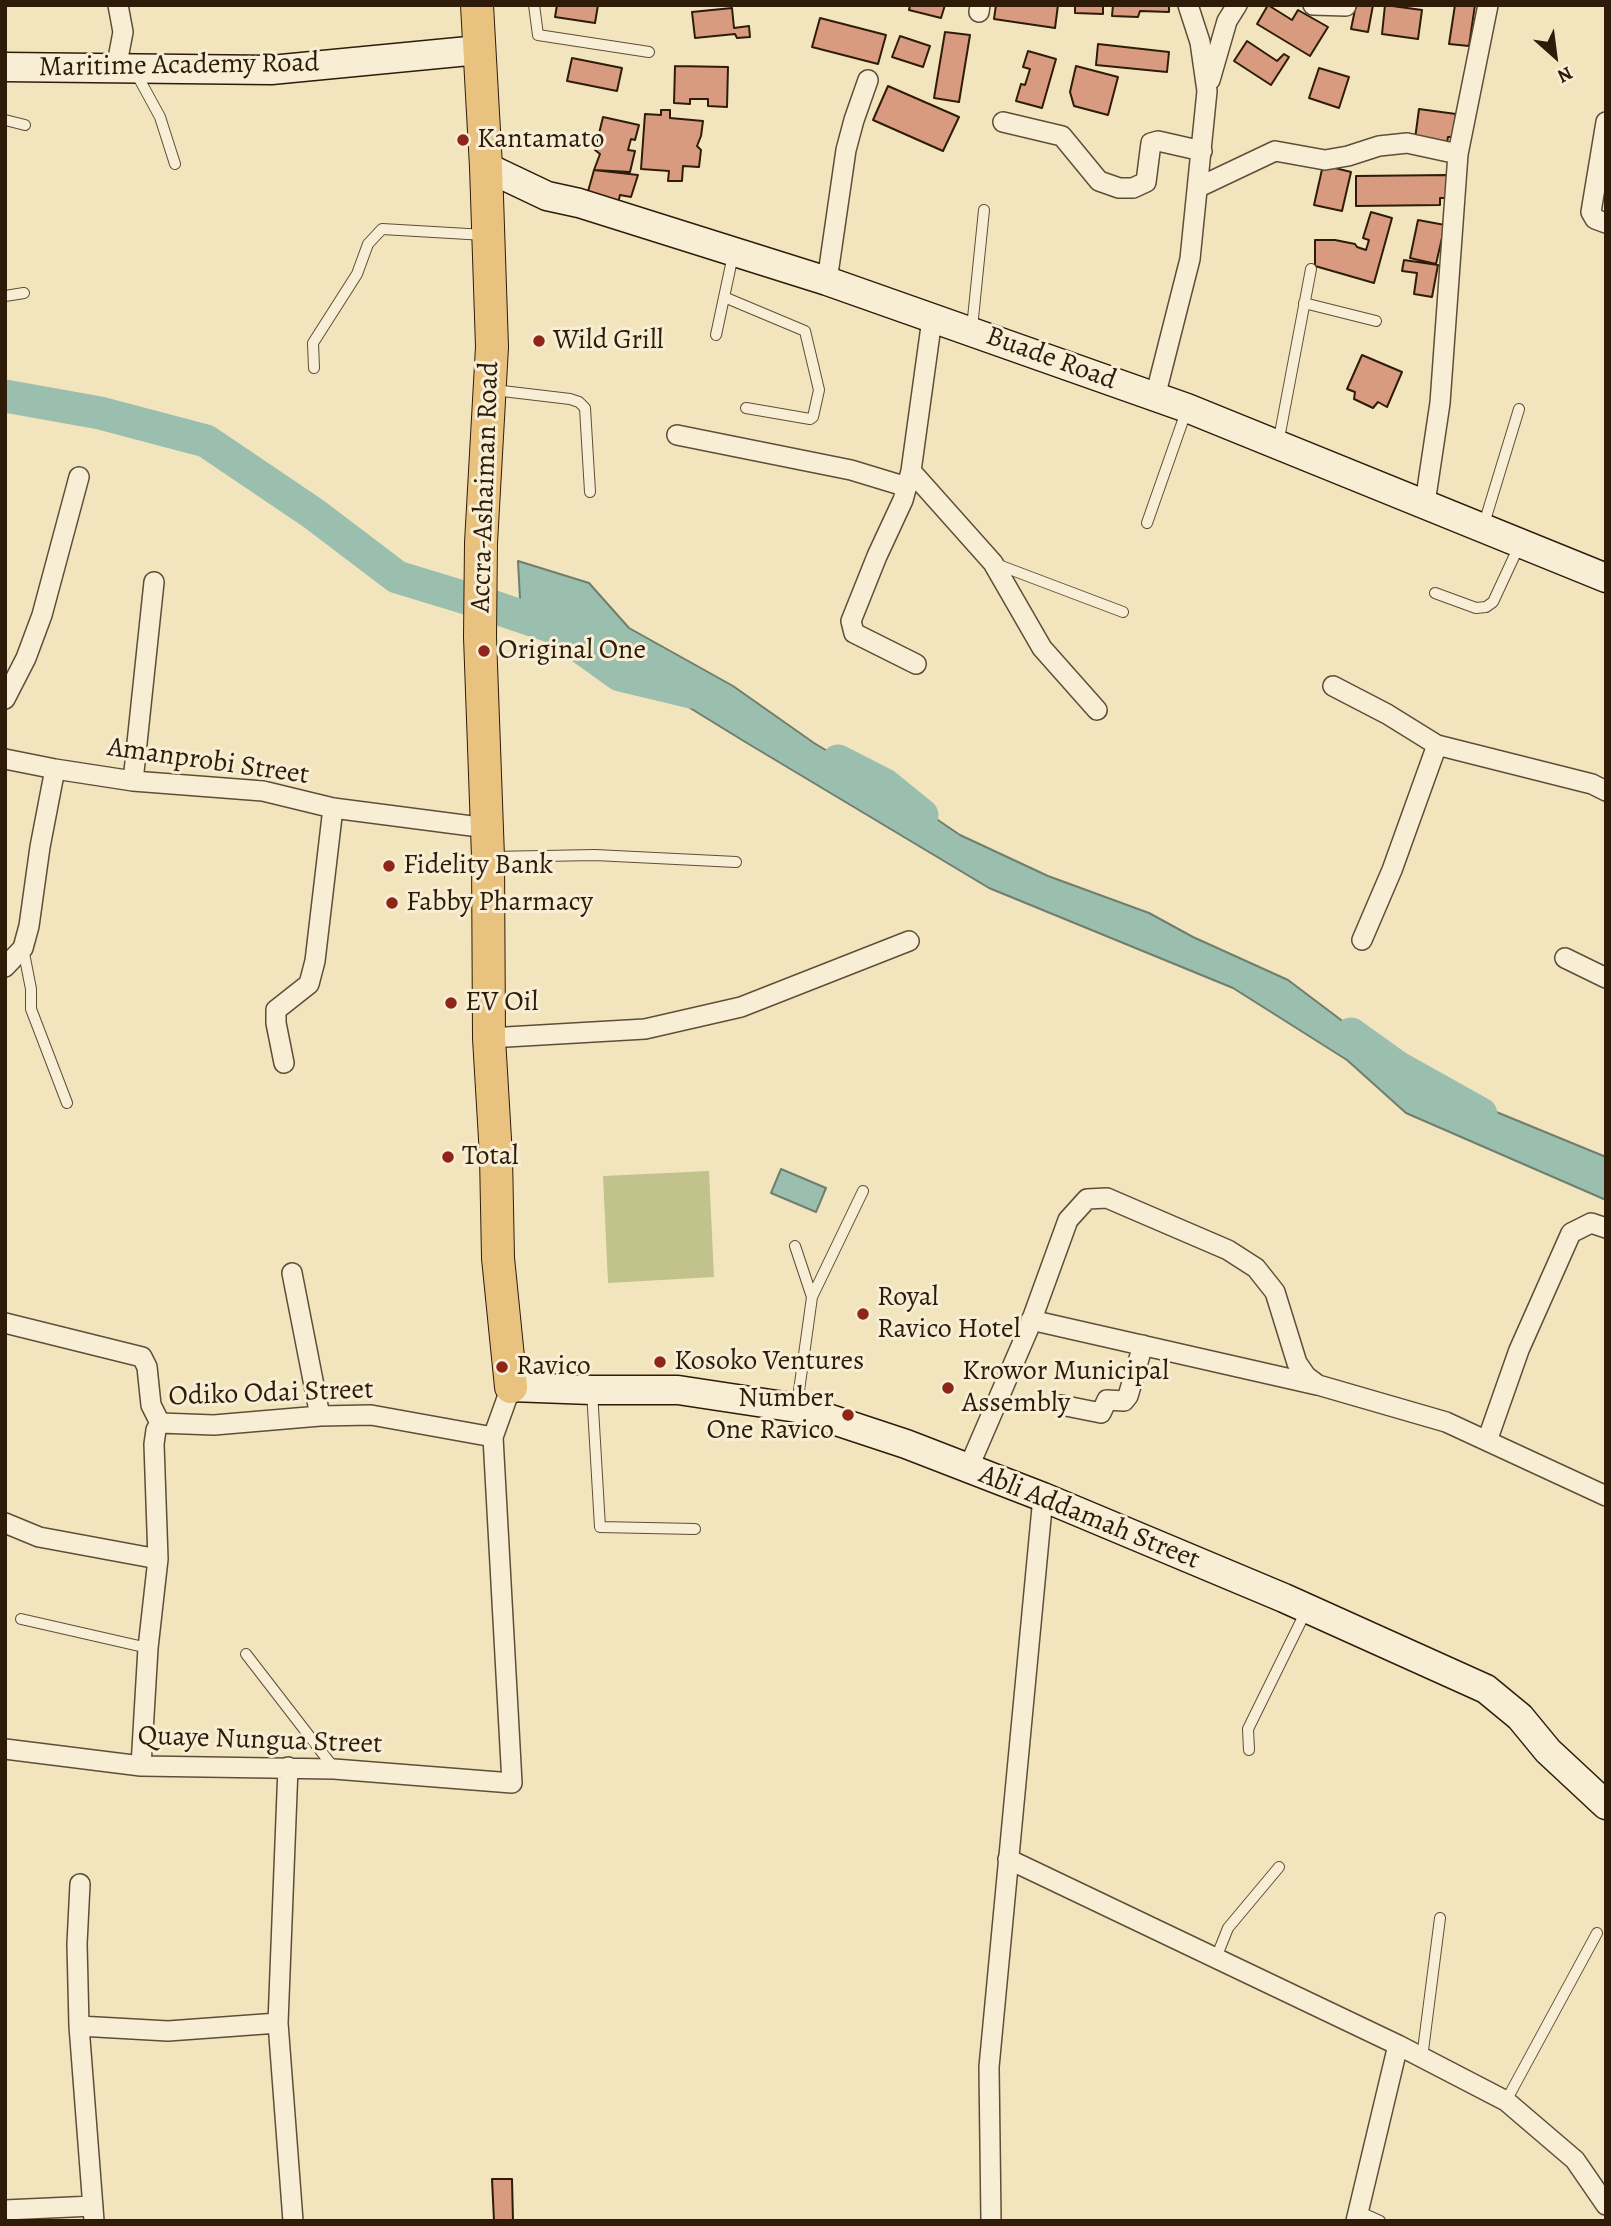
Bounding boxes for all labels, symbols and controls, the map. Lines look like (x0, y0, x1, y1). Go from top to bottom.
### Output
north arrow (1520, 21, 1590, 91)
street label: Maritime Academy Road (38, 47, 320, 85)
text: N (1553, 60, 1577, 89)
place label: Kantamato (477, 123, 605, 157)
marker: Kantamato (455, 132, 471, 148)
street label: Buade Road (981, 320, 1121, 398)
place label: Wild Grill (553, 324, 664, 358)
marker: Wild Grill (531, 333, 547, 349)
street label: Accra-Ashaiman Road (465, 361, 507, 613)
place label: Original One (498, 634, 646, 668)
marker: Original One (476, 643, 492, 659)
street label: Amanprobi Street (105, 731, 311, 793)
place label: Fidelity Bank (403, 849, 553, 883)
marker: Fidelity Bank (381, 858, 397, 874)
place label: Fabby Pharmacy (406, 886, 593, 920)
marker: Fabby Pharmacy (384, 895, 400, 911)
place label: EV Oil (465, 986, 538, 1020)
marker: EV Oil (443, 995, 459, 1011)
place label: Total (462, 1140, 519, 1174)
marker: Total (440, 1149, 456, 1165)
place label: Royal Ravico Hotel (877, 1281, 1020, 1347)
marker: Royal Ravico Hotel (855, 1306, 871, 1322)
place label: Kosoko Ventures (674, 1345, 864, 1379)
place label: Ravico (516, 1350, 591, 1384)
marker: Kosoko Ventures (652, 1354, 668, 1370)
place label: Krowor Municipal Assembly (962, 1355, 1169, 1421)
marker: Ravico (494, 1359, 510, 1375)
street label: Odiko Odai Street (168, 1374, 374, 1414)
marker: Krowor Municipal Assembly (940, 1380, 956, 1396)
place label: Number One Ravico (706, 1382, 834, 1448)
marker: Number One Ravico (840, 1407, 856, 1423)
street label: Abli Addamah Street (974, 1458, 1204, 1578)
street label: Quaye Nungua Street (137, 1720, 383, 1762)

